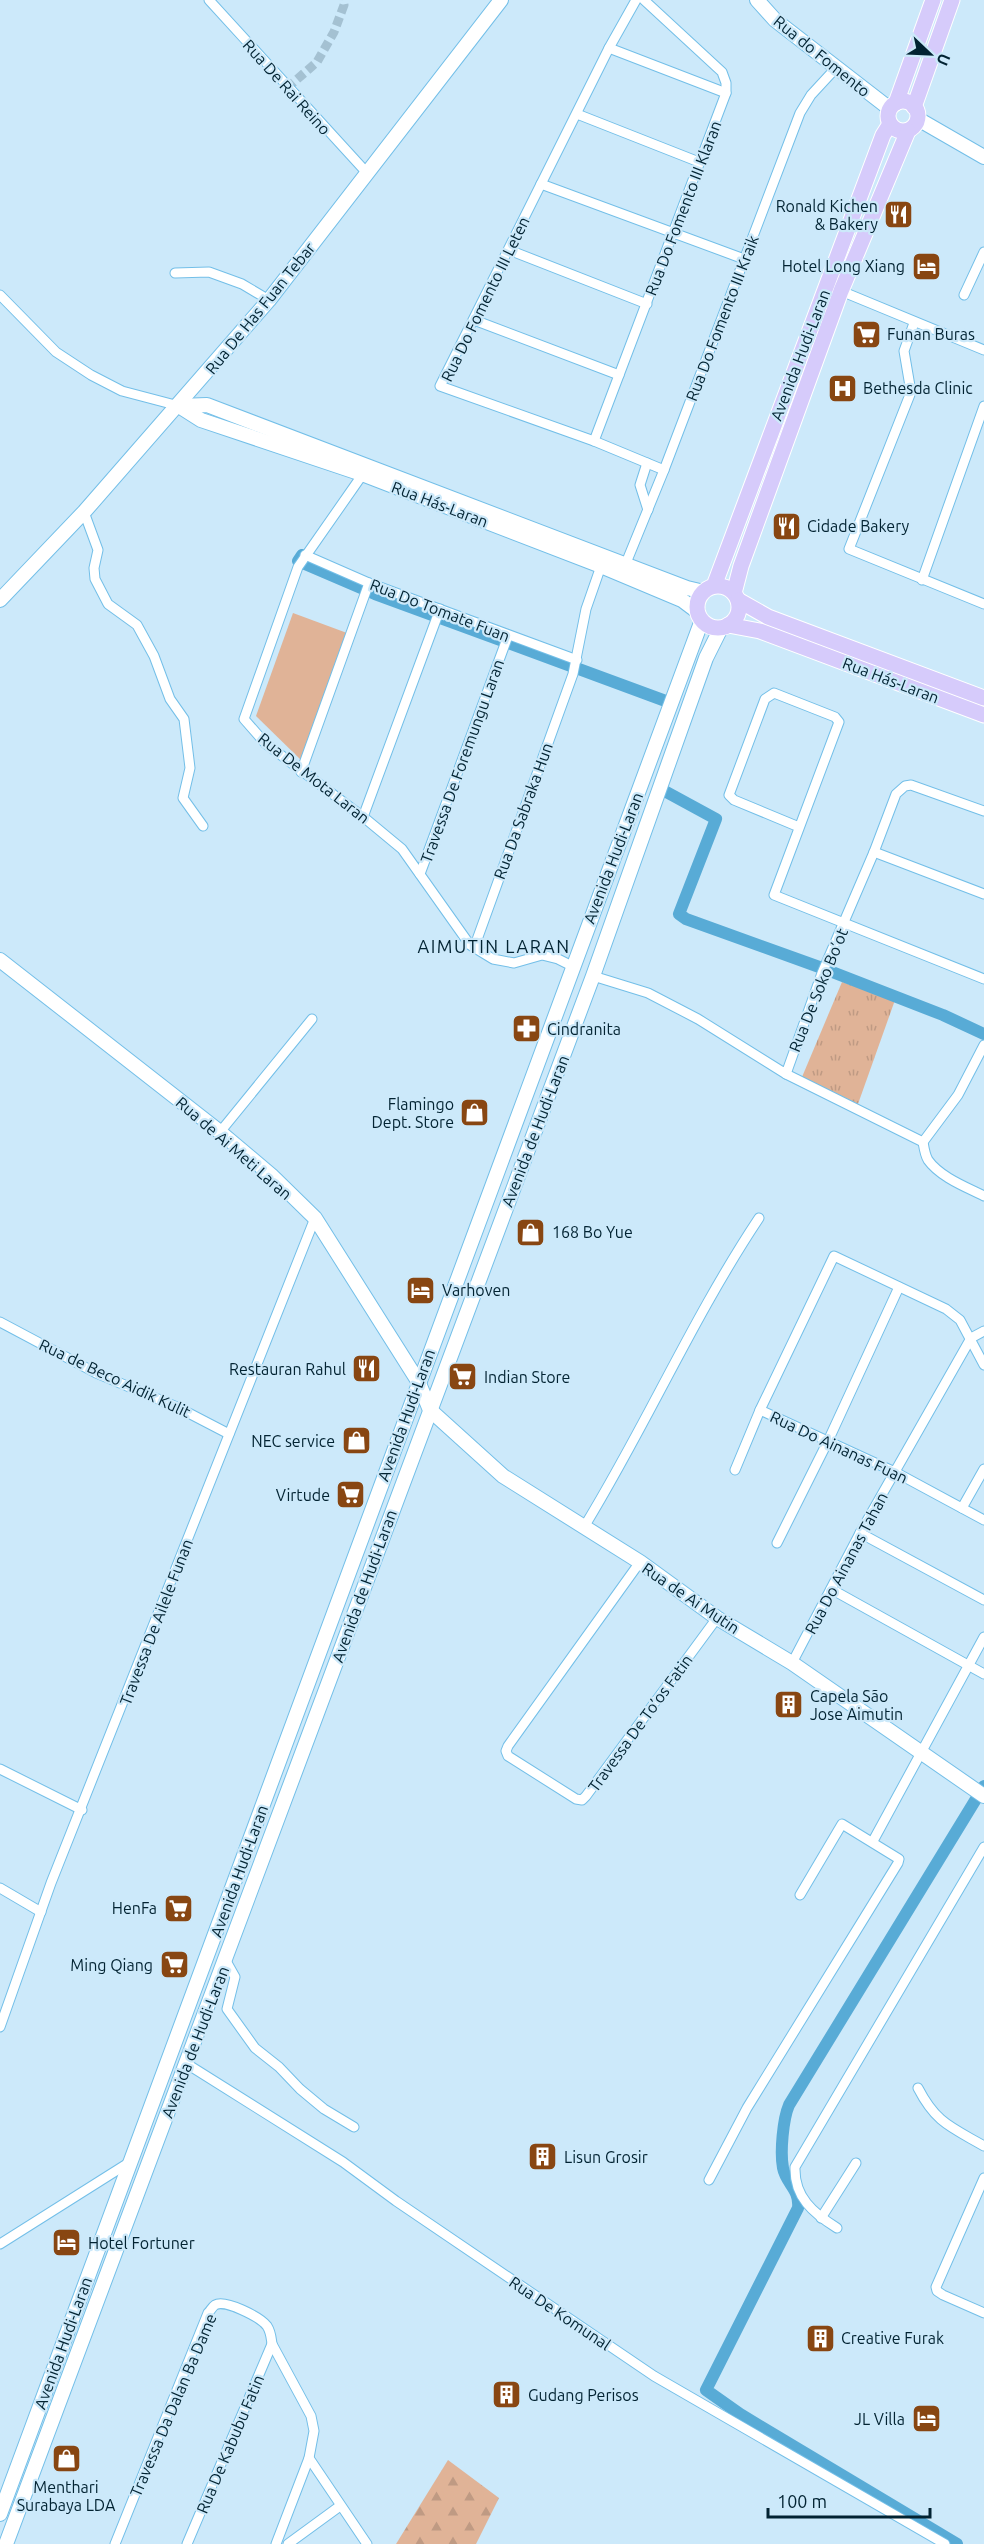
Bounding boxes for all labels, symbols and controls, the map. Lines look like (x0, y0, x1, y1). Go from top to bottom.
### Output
street label: Rua do Fomento (770, 12, 874, 100)
north arrow (900, 24, 960, 84)
street label: Rua De Rai Reino (240, 36, 334, 138)
text: U (933, 51, 954, 69)
street label: Rua Do Fomento III Klaran (641, 118, 725, 298)
place label: Ronald Kichen & Bakery (776, 197, 878, 233)
restaurant icon: Ronald Kichen & Bakery (883, 199, 915, 231)
street label: Rua Do Fomento III Leten (437, 214, 533, 384)
street label: Rua Do Fomento III Kraik (682, 233, 762, 403)
street label: Rua De Has Fuan Tebar (201, 239, 319, 377)
hotel icon: Hotel Long Xiang (910, 250, 942, 282)
place label: Hotel Long Xiang (782, 257, 905, 275)
street label: Avenida Hudi-Laran (767, 287, 833, 423)
supermarket icon: Funan Buras (850, 318, 882, 350)
place label: Funan Buras (887, 325, 975, 343)
hospital icon: Bethesda Clinic (826, 372, 858, 404)
place label: Bethesda Clinic (863, 379, 973, 397)
street label: Rua Hás-Laran (389, 477, 491, 531)
restaurant icon: Cidade Bakery (770, 510, 802, 542)
place label: Cidade Bakery (807, 517, 910, 535)
street label: Rua Do Tomate Fuan (368, 575, 512, 645)
street label: Rua Hás-Laran (840, 653, 942, 707)
street label: Travessa De Foremungu Laran (417, 657, 507, 865)
street label: Rua De Mota Laran (255, 729, 373, 827)
street label: Rua Da Sabraka Hun (490, 740, 556, 882)
street label: Avenida Hudi-Laran (580, 790, 646, 926)
street label: Rua De Soko Bo’ot (785, 925, 851, 1054)
district label: AIMUTIN LARAN (418, 936, 571, 956)
pharmacy icon: Cindranita (510, 1013, 542, 1045)
place label: Cindranita (547, 1020, 621, 1038)
street label: Avenida de Hudi-Laran (498, 1053, 572, 1209)
street label: Rua de Ai Meti Laran (173, 1093, 295, 1203)
place label: Flamingo Dept. Store (372, 1095, 454, 1131)
shop icon: Flamingo Dept. Store (459, 1097, 491, 1129)
shop icon: 168 Bo Yue (515, 1216, 547, 1248)
place label: 168 Bo Yue (552, 1223, 633, 1241)
hotel icon: Varhoven (405, 1274, 437, 1306)
place label: Varhoven (442, 1281, 510, 1299)
street label: Rua de Beco Aidik Kulit (37, 1335, 194, 1421)
street label: Avenida Hudi-Laran (374, 1347, 438, 1483)
restaurant icon: Restauran Rahul (351, 1353, 383, 1385)
place label: Restauran Rahul (229, 1360, 346, 1378)
supermarket icon: Indian Store (447, 1361, 479, 1393)
place label: Indian Store (484, 1368, 570, 1386)
street label: Rua Do Ainanas Fuan (767, 1407, 911, 1487)
shop icon: NEC service (340, 1425, 372, 1457)
place label: NEC service (251, 1432, 335, 1450)
supermarket icon: Virtude (335, 1479, 367, 1511)
place label: Virtude (276, 1486, 330, 1504)
street label: Rua Do Ainanas Tahan (801, 1489, 891, 1637)
street label: Avenida de Hudi-Laran (328, 1507, 400, 1665)
street label: Travessa De Ailele Funan (116, 1536, 196, 1708)
street label: Rua de Ai Mutin (639, 1559, 743, 1637)
street label: Travessa De To’os Fatin (584, 1651, 696, 1795)
place label: Capela São Jose Aimutin (810, 1687, 903, 1723)
building icon: Capela São Jose Aimutin (773, 1689, 805, 1721)
street label: Avenida Hudi-Laran (207, 1803, 271, 1939)
supermarket icon: HenFa (162, 1892, 194, 1924)
place label: HenFa (112, 1899, 157, 1917)
supermarket icon: Ming Qiang (158, 1949, 190, 1981)
place label: Ming Qiang (70, 1956, 153, 1974)
street label: Avenida de Hudi-Laran (158, 1964, 232, 2120)
building icon: Lisun Grosir (527, 2141, 559, 2173)
place label: Lisun Grosir (564, 2148, 648, 2166)
hotel icon: Hotel Fortuner (51, 2227, 83, 2259)
place label: Hotel Fortuner (88, 2234, 195, 2252)
street label: Rua De Komunal (506, 2272, 614, 2354)
street label: Avenida Hudi-Laran (31, 2275, 95, 2411)
street label: Travessa Da Dalan Ba Dame (126, 2311, 220, 2499)
building icon: Creative Furak (804, 2322, 836, 2354)
place label: Creative Furak (841, 2329, 944, 2347)
street label: Rua De Kabubu Fatin (193, 2372, 267, 2516)
building icon: Gudang Perisos (491, 2379, 523, 2411)
place label: Gudang Perisos (528, 2386, 639, 2404)
hotel icon: JL Villa (910, 2403, 942, 2435)
place label: JL Villa (854, 2410, 905, 2428)
shop icon: Menthari Surabaya LDA (50, 2443, 82, 2475)
place label: Menthari Surabaya LDA (17, 2478, 116, 2514)
scale bar (768, 2481, 930, 2519)
text: 100 m (777, 2491, 827, 2511)

